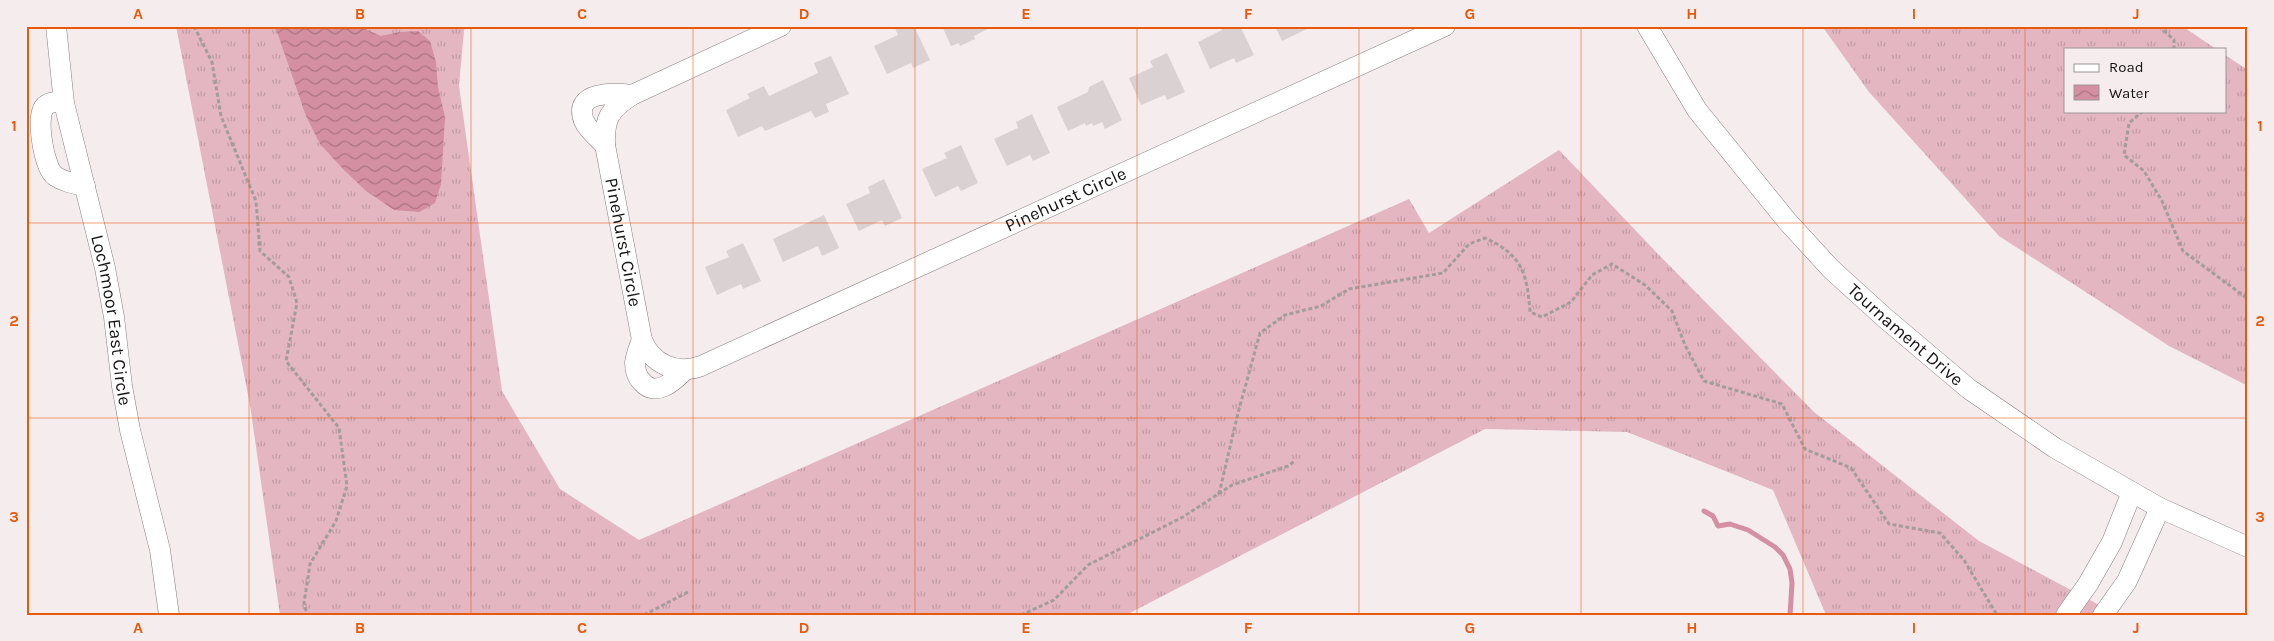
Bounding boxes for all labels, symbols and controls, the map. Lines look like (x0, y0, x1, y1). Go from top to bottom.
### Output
text: A (133, 4, 143, 23)
text: B (355, 4, 365, 23)
text: C (577, 4, 587, 23)
text: D (799, 4, 810, 23)
text: E (1021, 4, 1031, 23)
text: F (1244, 4, 1253, 23)
text: G (1465, 4, 1475, 23)
text: H (1686, 4, 1698, 23)
text: I (1912, 4, 1916, 23)
text: J (2132, 4, 2140, 23)
legend (2064, 48, 2226, 112)
text: Road (2109, 58, 2144, 76)
text: Water (2109, 84, 2150, 102)
text: 1 (11, 116, 17, 135)
text: 1 (2257, 116, 2263, 135)
street label: Pinehurst Circle (1002, 162, 1130, 237)
street label: Pinehurst Circle (600, 176, 646, 309)
street label: Lochmoor East Circle (86, 232, 136, 407)
street label: Tournament Drive (1843, 279, 1968, 390)
text: 2 (9, 311, 19, 330)
text: 2 (2255, 311, 2265, 330)
text: 3 (9, 507, 19, 526)
text: 3 (2255, 507, 2265, 526)
text: A (133, 618, 143, 637)
text: B (355, 618, 365, 637)
text: C (577, 618, 587, 637)
text: D (799, 618, 810, 637)
text: E (1021, 618, 1031, 637)
text: F (1244, 618, 1253, 637)
text: G (1465, 618, 1475, 637)
text: H (1686, 618, 1698, 637)
text: I (1912, 618, 1916, 637)
text: J (2132, 618, 2140, 637)

